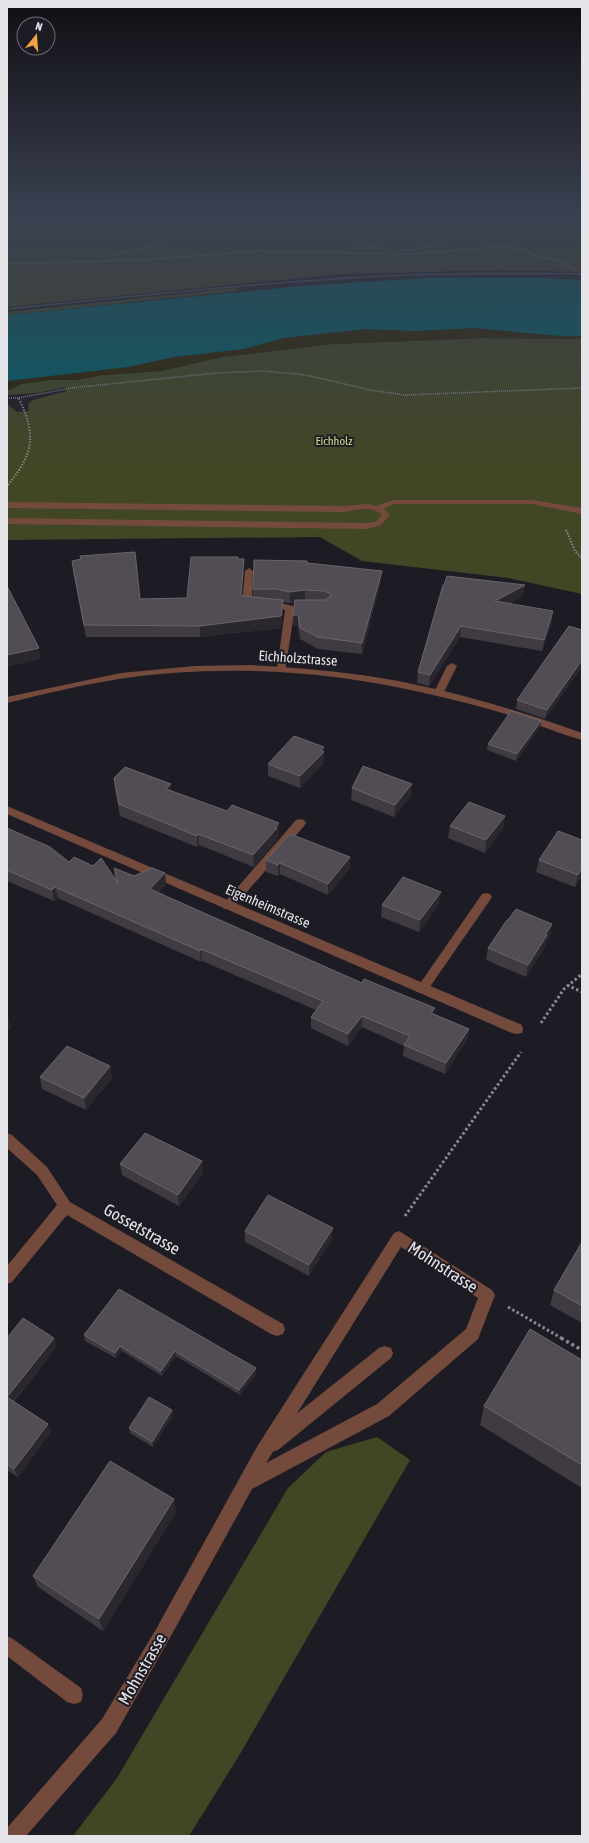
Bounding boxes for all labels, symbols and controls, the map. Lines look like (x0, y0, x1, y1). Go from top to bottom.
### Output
north arrow (16, 16, 56, 56)
text: N (34, 20, 44, 33)
park label: Eichholz (315, 434, 353, 448)
street label: Eichholzstrasse (258, 647, 338, 669)
street label: Eigenheimstrasse (223, 881, 313, 931)
street label: Gossetstrasse (100, 1199, 184, 1259)
street label: Mohnstrasse (404, 1237, 482, 1297)
street label: Mohnstrasse (114, 1630, 171, 1708)

